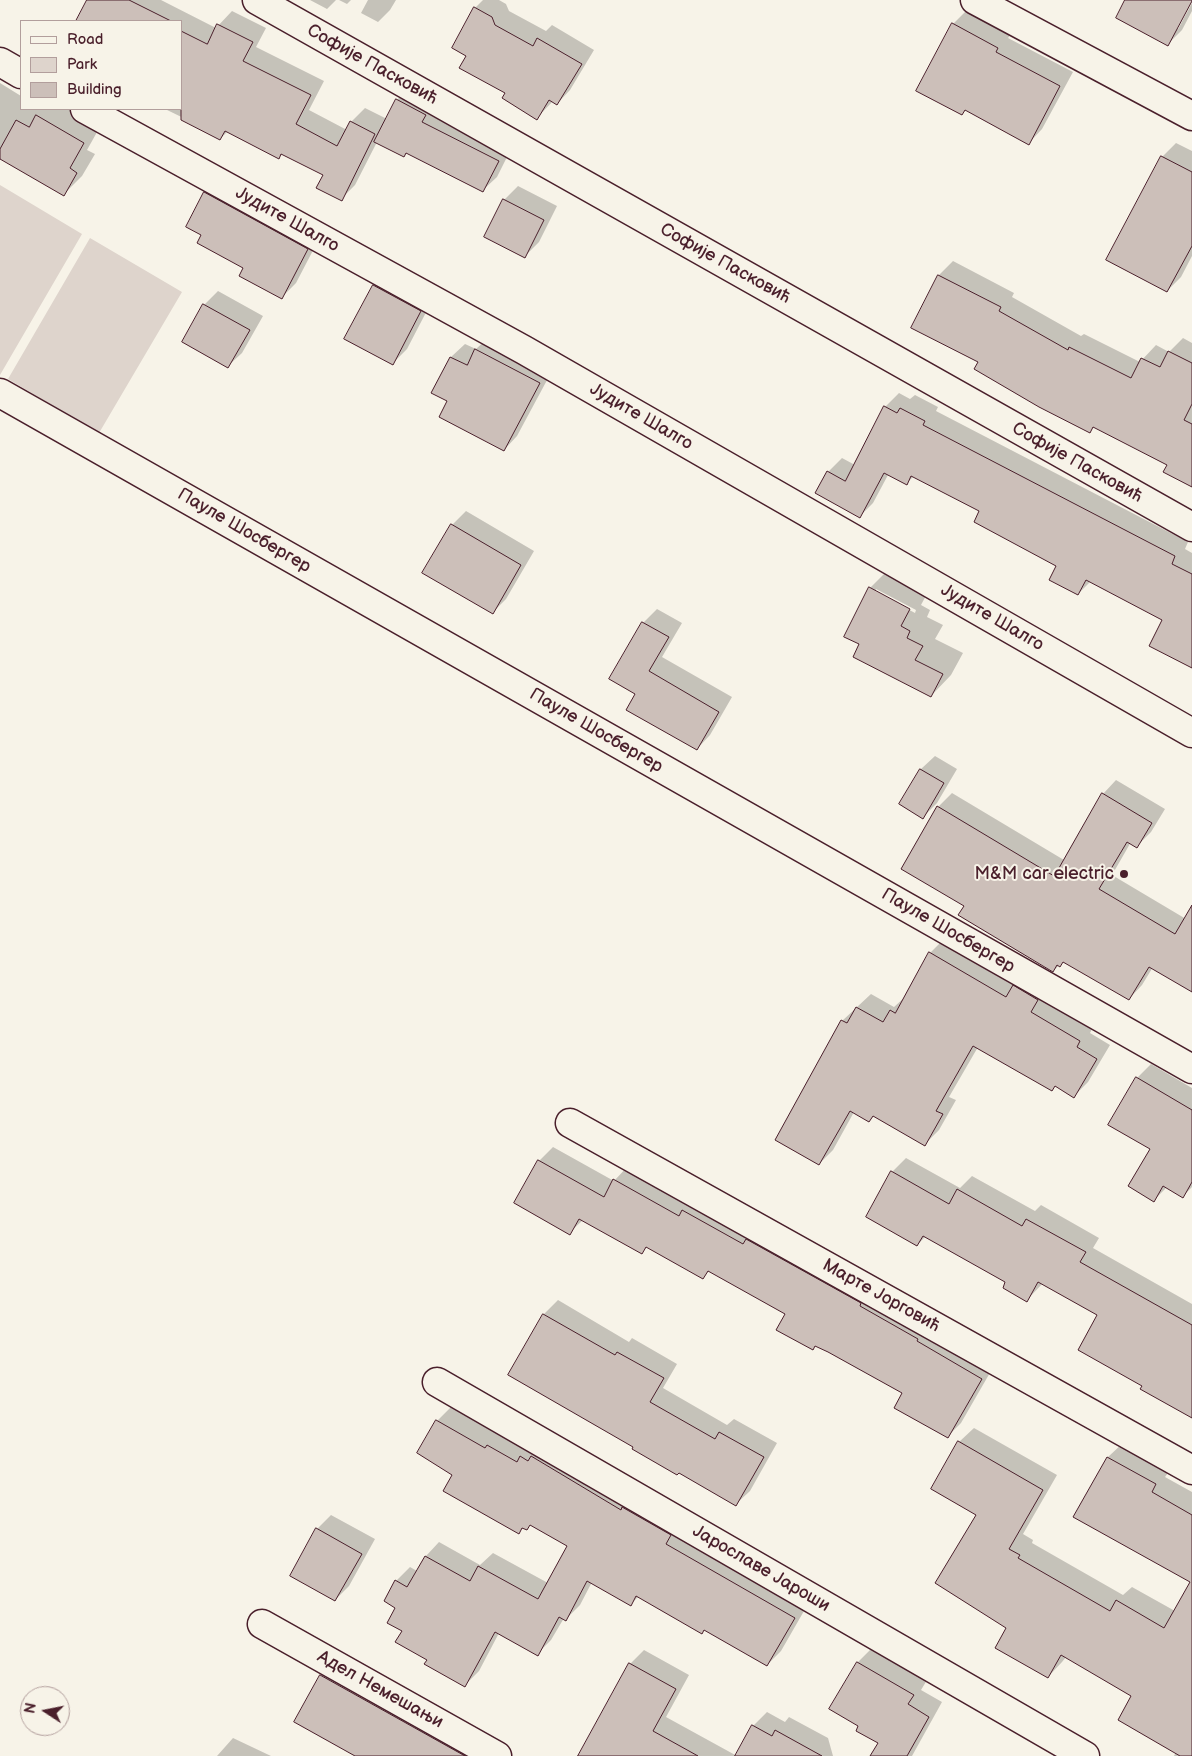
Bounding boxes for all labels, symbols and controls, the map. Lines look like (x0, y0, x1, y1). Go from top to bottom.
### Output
legend (20, 20, 182, 110)
street label: Софије Пасковић (303, 20, 441, 110)
text: Road (67, 30, 103, 49)
text: Park (67, 55, 97, 74)
text: Building (67, 80, 122, 99)
street label: Јудите Шалго (231, 183, 343, 257)
street label: Софије Пасковић (656, 219, 794, 309)
street label: Јудите Шалго (586, 379, 696, 455)
street label: Софије Пасковић (1008, 418, 1146, 508)
street label: Пауле Шосбергер (173, 484, 315, 578)
street label: Јудите Шалго (937, 580, 1047, 656)
street label: Пауле Шосбергер (525, 684, 667, 778)
place label: M&M car electric (974, 863, 1114, 885)
marker: M&M car electric (1118, 868, 1130, 880)
street label: Пауле Шосбергер (877, 884, 1019, 978)
street label: Марте Јорговић (818, 1255, 944, 1337)
street label: Јарославе Јароши (688, 1521, 834, 1617)
street label: Адел Немешањи (313, 1646, 447, 1734)
north arrow (20, 1686, 70, 1736)
text: N (21, 1701, 40, 1715)

